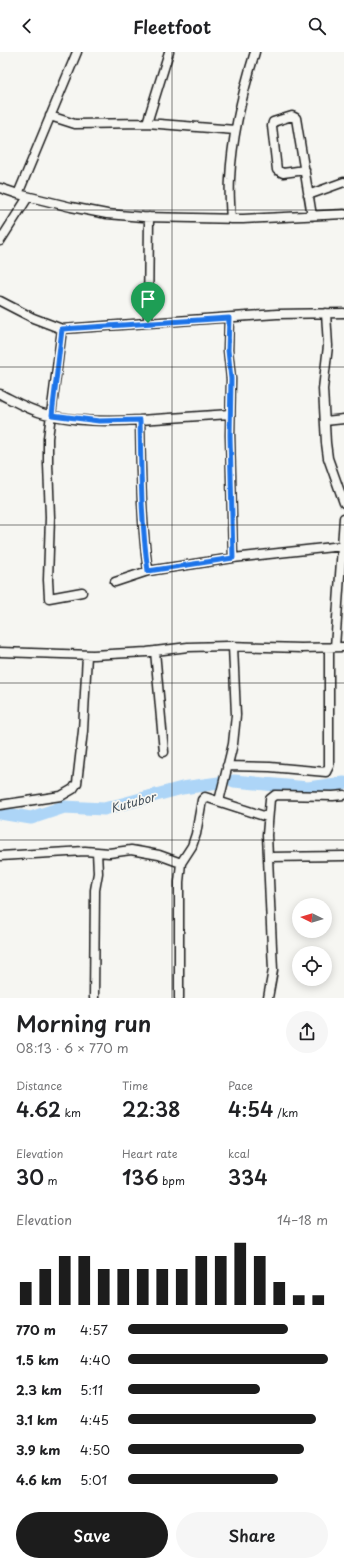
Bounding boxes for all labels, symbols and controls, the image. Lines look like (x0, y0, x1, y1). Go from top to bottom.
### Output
text: Fleetfoot (133, 13, 211, 40)
icon: back (16, 15, 38, 37)
icon: search (306, 15, 328, 37)
pin (131, 282, 165, 323)
icon: arrive (137, 288, 159, 310)
water label: Kutubor (108, 787, 160, 817)
north arrow (292, 898, 332, 938)
map controls (292, 898, 332, 986)
button: locate (292, 946, 332, 986)
text: Morning run (16, 1006, 151, 1039)
button: share (286, 1011, 328, 1053)
text: 08:13 · 6 × 770 m (16, 1038, 129, 1057)
text: Distance (16, 1077, 62, 1094)
text: Time (122, 1077, 148, 1094)
text: Pace (228, 1077, 253, 1094)
text: 4.62 (16, 1094, 61, 1124)
text: 22:38 (122, 1094, 181, 1124)
text: 4:54 (228, 1094, 274, 1124)
text: km (61, 1104, 81, 1121)
text: /km (274, 1104, 298, 1121)
text: Elevation (16, 1145, 63, 1162)
text: Heart rate (122, 1145, 178, 1162)
text: kcal (228, 1145, 250, 1162)
text: 30 (16, 1162, 44, 1192)
text: 136 (122, 1162, 159, 1192)
text: 334 (228, 1162, 268, 1192)
text: m (44, 1172, 58, 1189)
text: bpm (159, 1172, 185, 1189)
text: Elevation (16, 1210, 72, 1229)
text: 14–18 m (277, 1210, 328, 1229)
text: 770 m (16, 1320, 56, 1339)
text: 4:57 (80, 1320, 108, 1339)
text: 1.5 km (16, 1350, 59, 1369)
text: 4:40 (80, 1350, 110, 1369)
text: 2.3 km (16, 1380, 62, 1399)
text: 5:11 (80, 1380, 103, 1399)
text: 3.1 km (16, 1410, 58, 1429)
text: 4:45 (80, 1410, 109, 1429)
text: 3.9 km (16, 1440, 60, 1459)
text: 4:50 (80, 1440, 110, 1459)
text: 4.6 km (16, 1470, 62, 1489)
text: 5:01 (80, 1470, 107, 1489)
button: Save (16, 1512, 168, 1558)
button: Share (176, 1512, 328, 1558)

